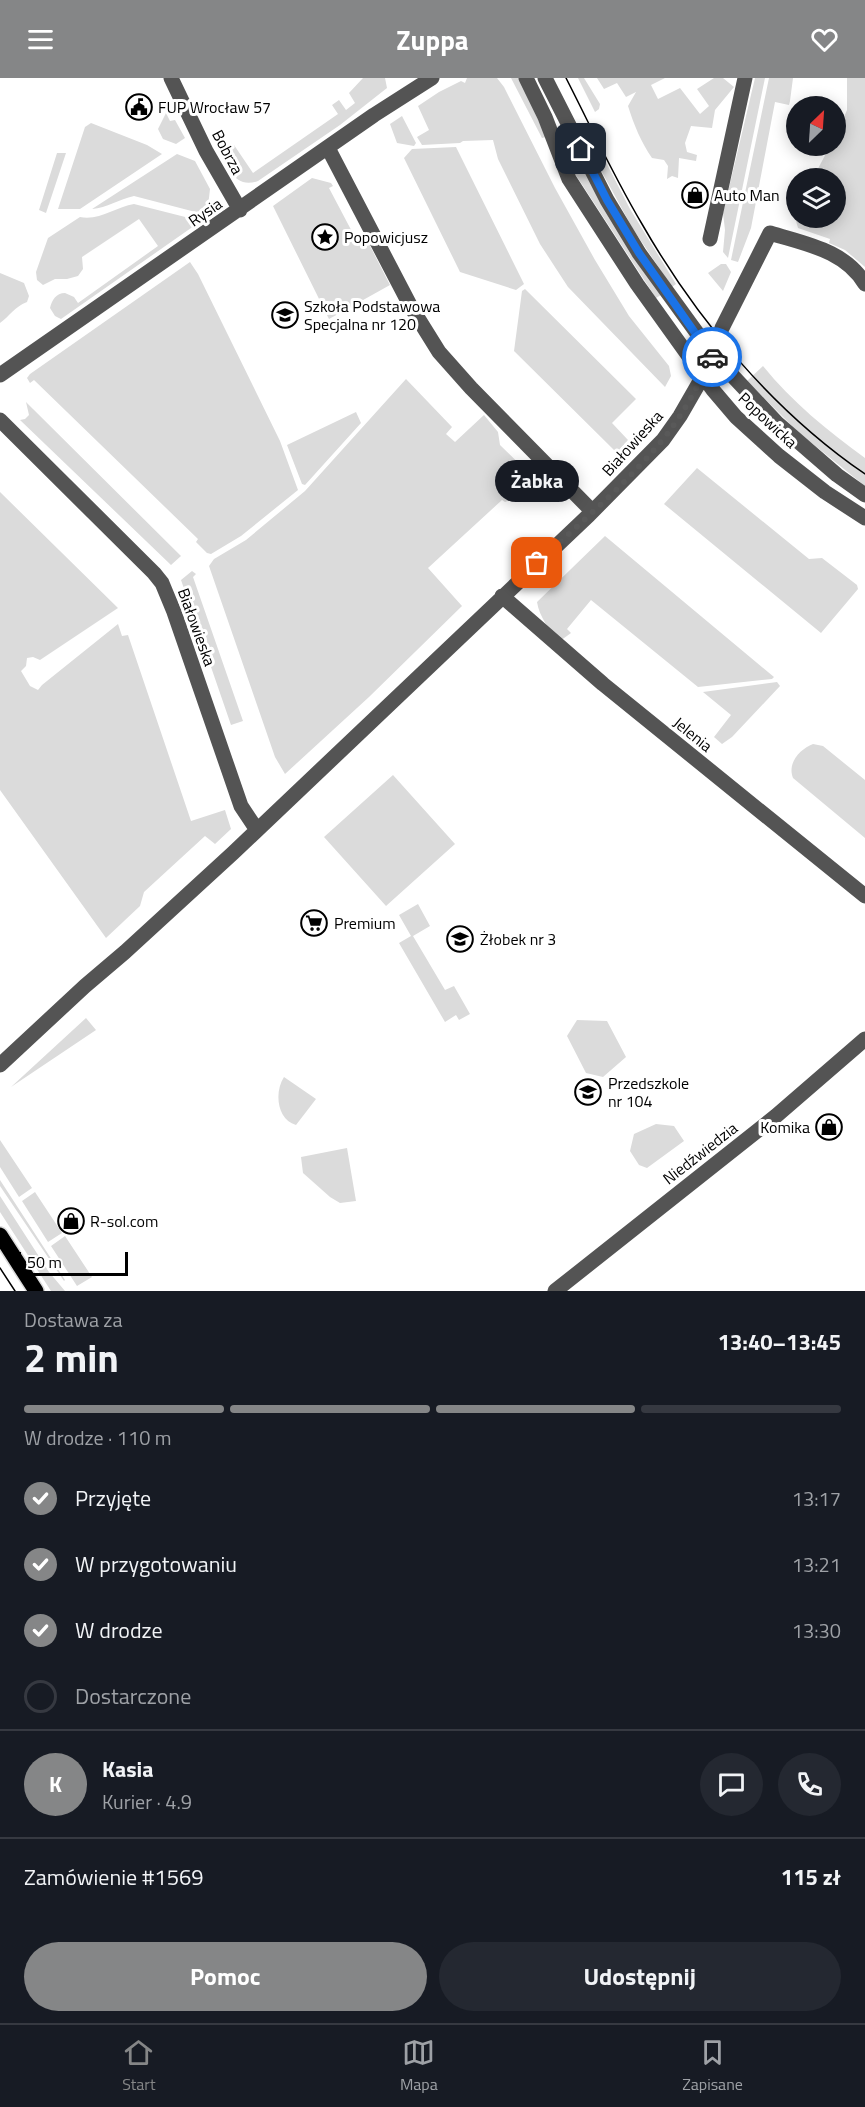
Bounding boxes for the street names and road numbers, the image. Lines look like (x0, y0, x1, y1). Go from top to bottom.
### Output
street label: Bobrza (206, 125, 250, 179)
street label: Rysia (183, 192, 227, 232)
street label: Popowicka (733, 386, 803, 454)
street label: Białowieska (596, 405, 668, 481)
street label: Białowieska (172, 585, 222, 669)
street label: Jelenia (668, 711, 718, 757)
street label: Niedźwiedzia (657, 1116, 743, 1190)

